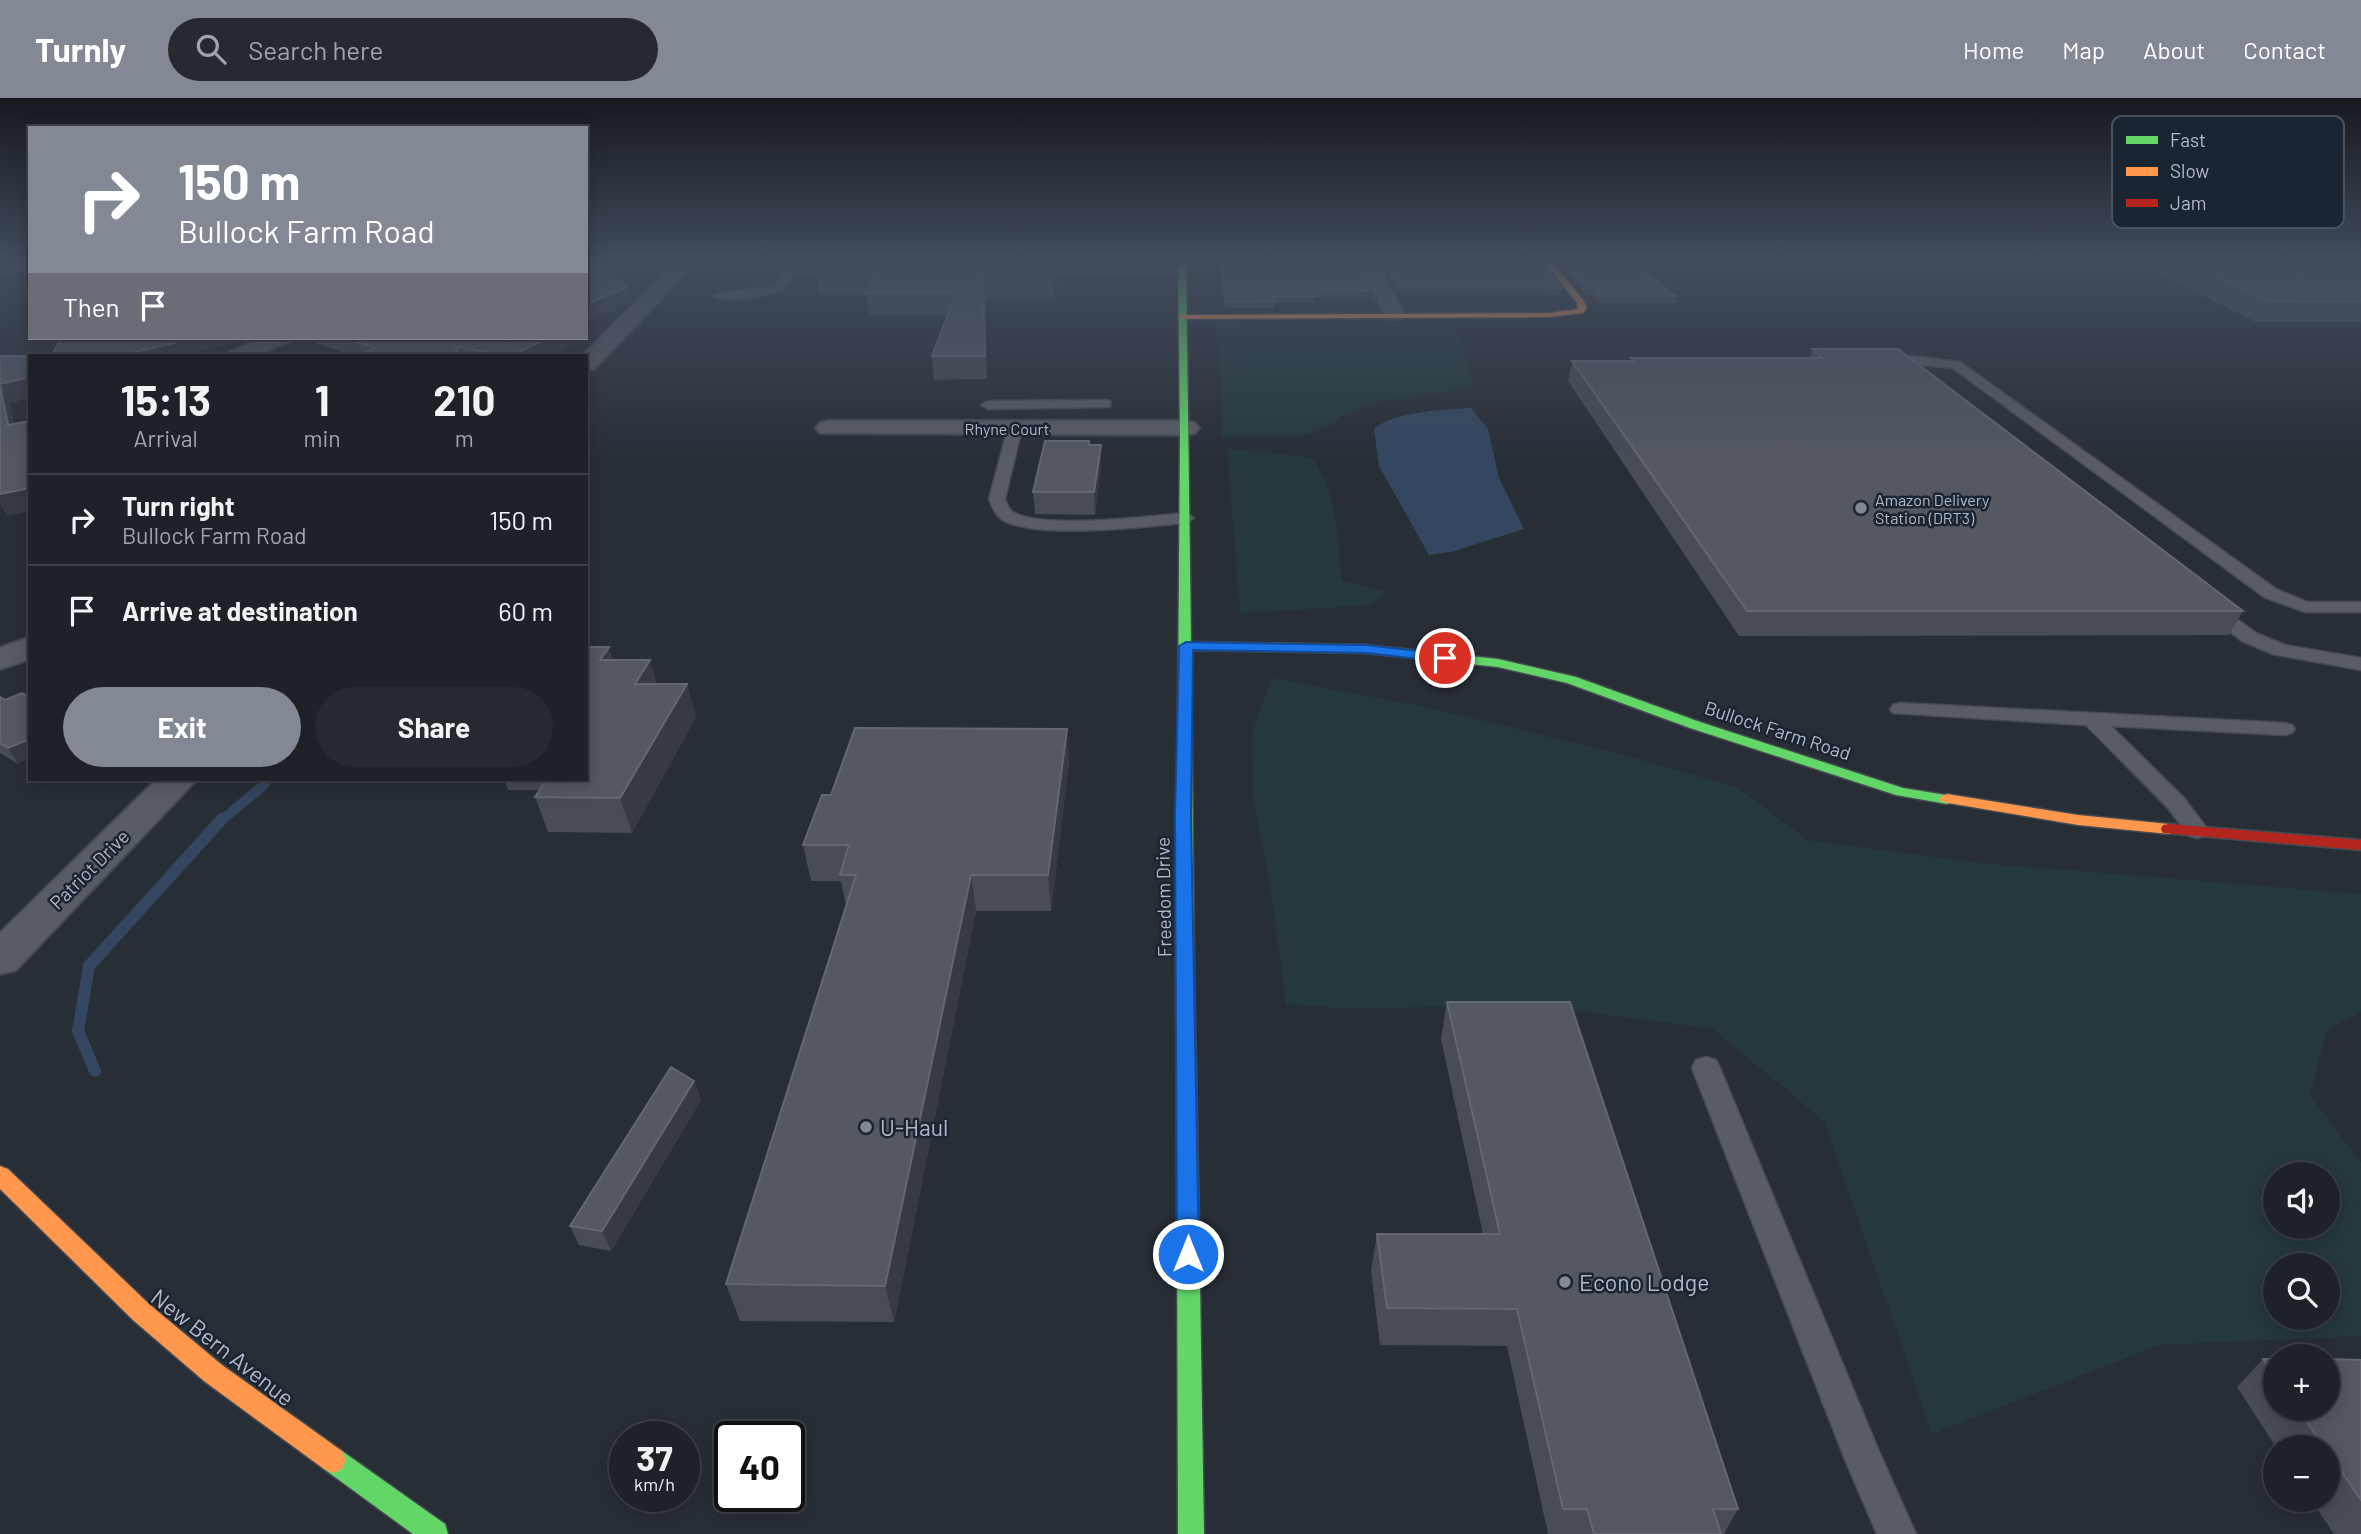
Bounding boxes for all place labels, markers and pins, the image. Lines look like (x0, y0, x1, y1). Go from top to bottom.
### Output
place label: Amazon Delivery Station (DRT3) (1875, 490, 1990, 527)
marker: Amazon Delivery Station (DRT3) (1853, 500, 1869, 516)
pin (1415, 628, 1475, 688)
place label: U-Haul (880, 1113, 948, 1141)
marker: U-Haul (858, 1119, 874, 1135)
place label: Econo Lodge (1579, 1268, 1709, 1296)
marker: Econo Lodge (1557, 1274, 1573, 1290)

